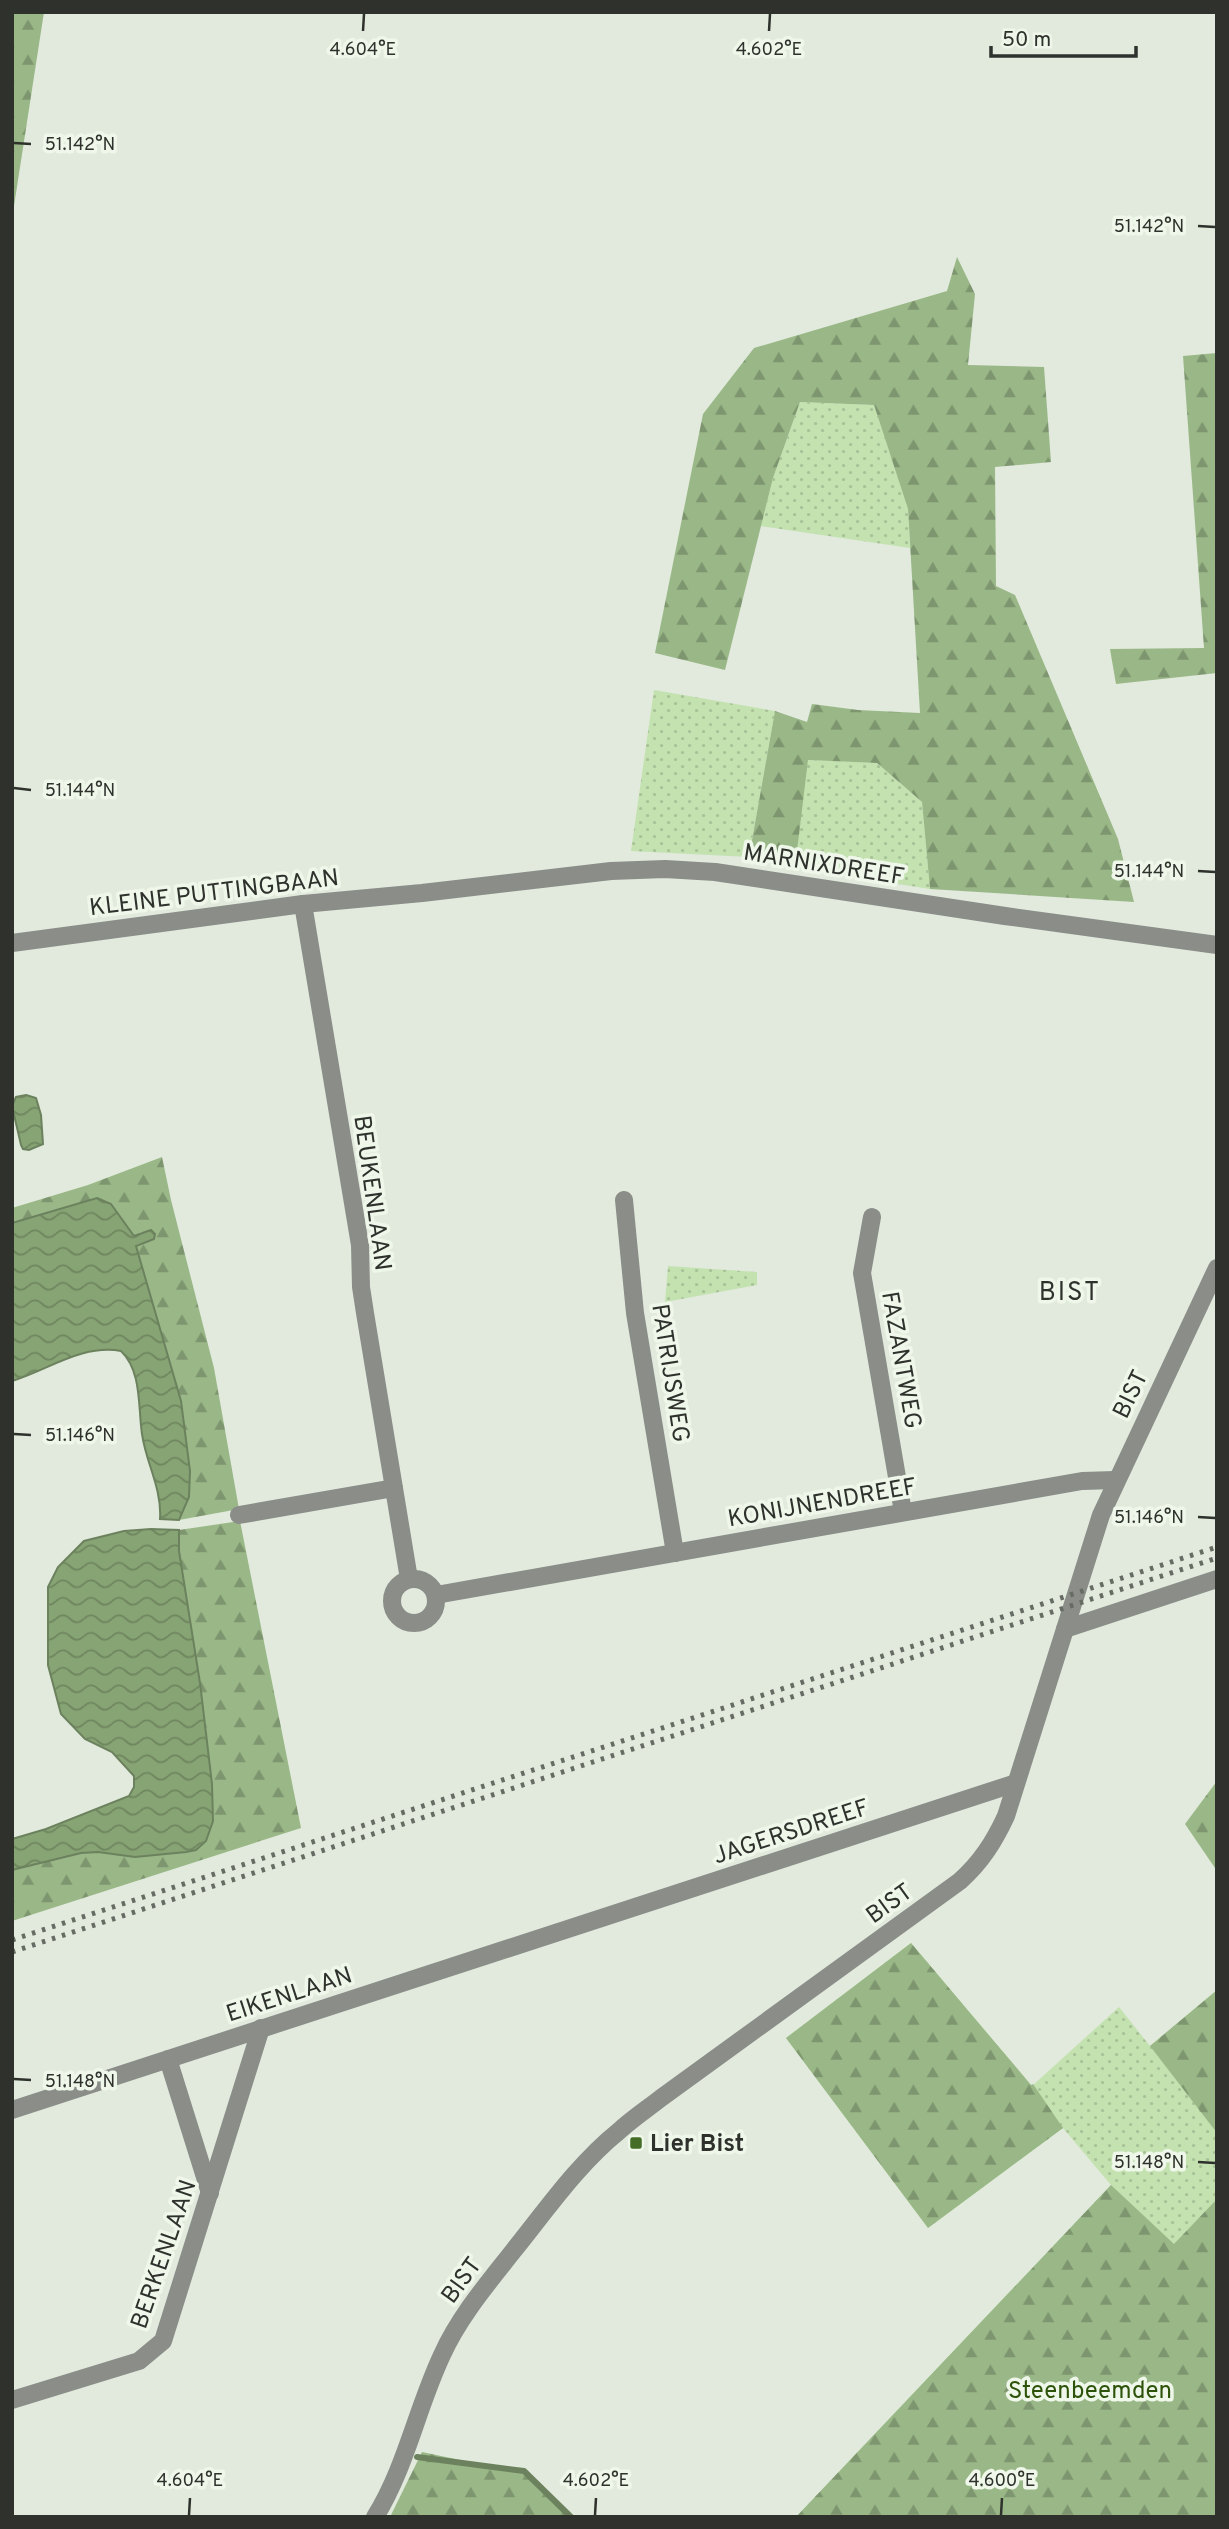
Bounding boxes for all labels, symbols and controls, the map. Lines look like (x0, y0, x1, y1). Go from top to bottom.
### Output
scale bar (991, 14, 1136, 58)
text: 50 m (1002, 27, 1051, 54)
text: 4.604°E (330, 39, 396, 62)
text: 4.602°E (736, 39, 802, 62)
text: 51.142°N (45, 134, 115, 157)
text: 51.142°N (1114, 216, 1184, 239)
text: 51.144°N (45, 780, 115, 803)
street label: MARNIXDREEF (741, 838, 906, 893)
text: 51.144°N (1114, 861, 1184, 884)
street label: KLEINE PUTTINGBAAN (88, 864, 341, 924)
street label: BEUKENLAAN (345, 1114, 397, 1273)
district label: BIST (1039, 1277, 1101, 1310)
street label: FAZANTWEG (873, 1289, 927, 1431)
street label: PATRIJSWEG (643, 1302, 695, 1445)
street label: BIST (1107, 1366, 1156, 1424)
text: 51.146°N (45, 1425, 115, 1448)
street label: KONIJNENDREEF (726, 1473, 919, 1535)
text: 51.146°N (1114, 1507, 1184, 1530)
street label: JAGERSDREEF (710, 1794, 873, 1872)
street label: BIST (861, 1878, 919, 1932)
street label: EIKENLAAN (223, 1961, 357, 2030)
text: 51.148°N (45, 2071, 115, 2094)
place label: Lier Bist (650, 2130, 744, 2160)
marker: Lier Bist (628, 2135, 644, 2151)
text: 51.148°N (1114, 2152, 1184, 2175)
street label: BERKENLAAN (125, 2176, 204, 2333)
street label: BIST (436, 2252, 490, 2310)
park label: Steenbeemden (1008, 2377, 1172, 2407)
text: 4.604°E (157, 2470, 223, 2493)
text: 4.602°E (563, 2470, 629, 2493)
text: 4.600°E (968, 2470, 1036, 2493)

